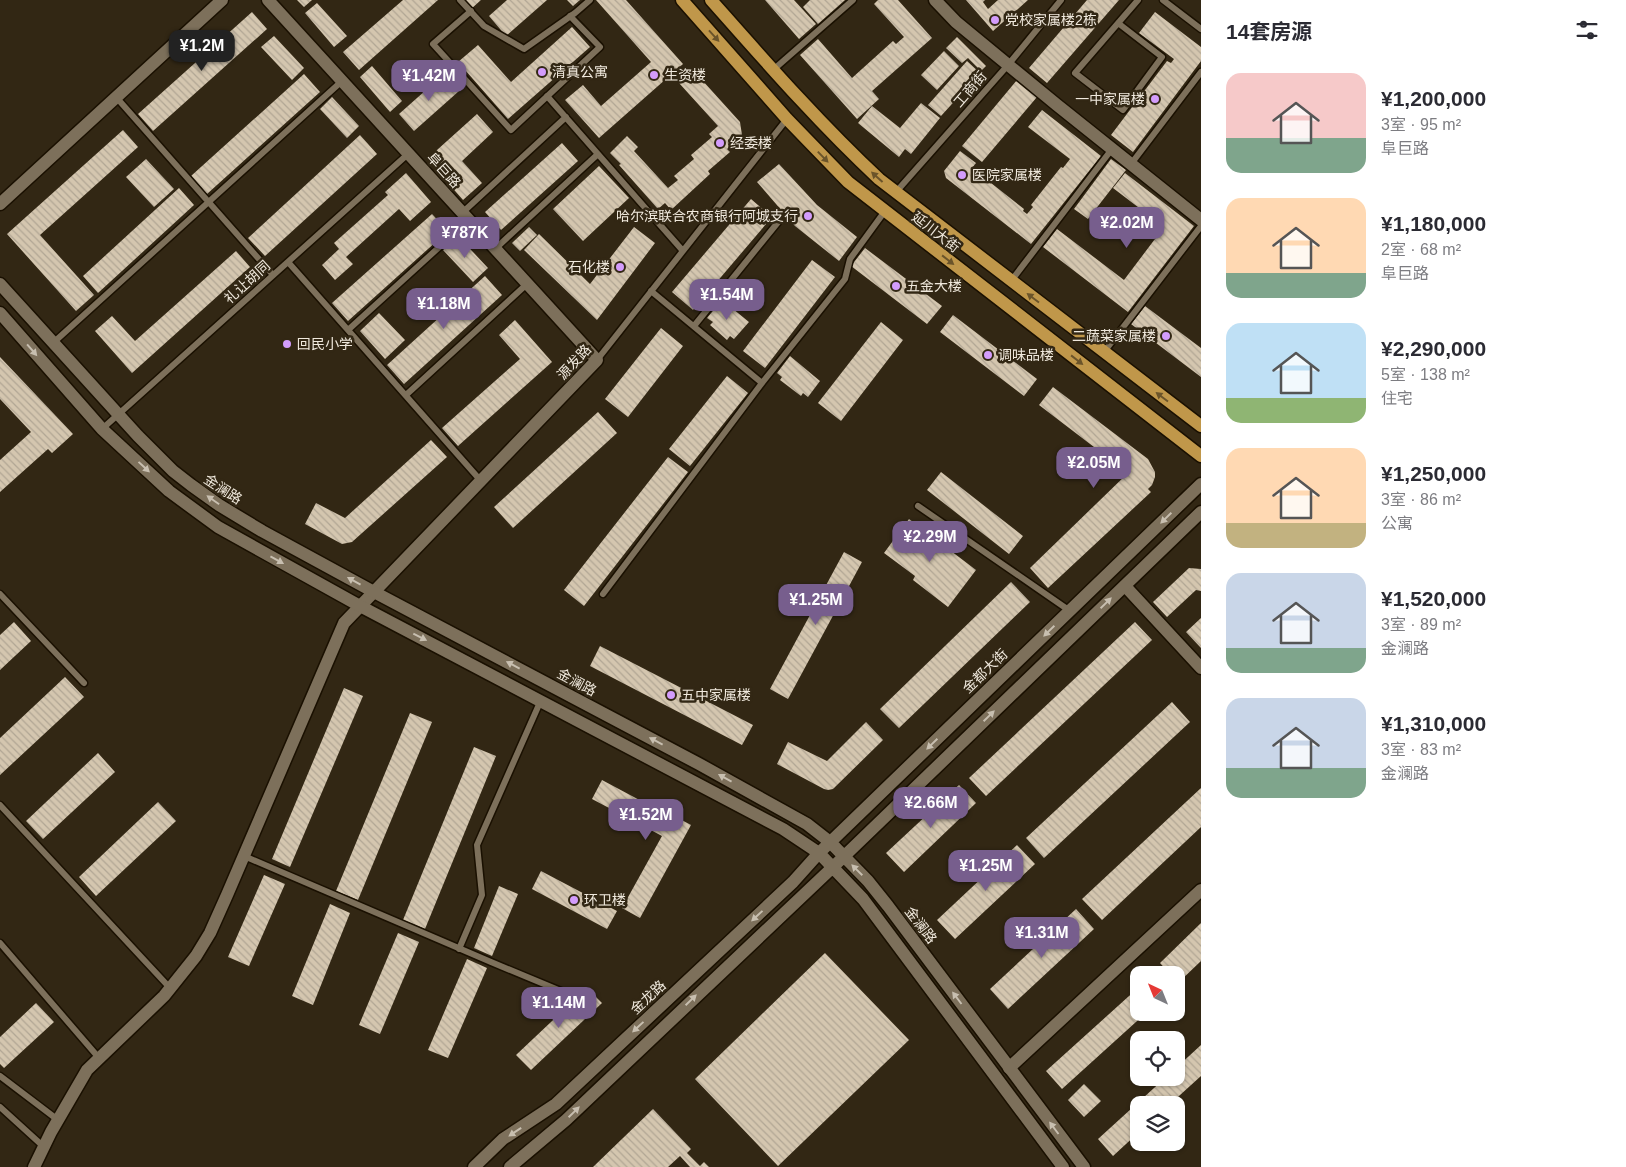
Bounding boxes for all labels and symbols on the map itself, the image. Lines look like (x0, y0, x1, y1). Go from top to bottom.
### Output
place label: 党校家属楼2栋 (1005, 12, 1097, 28)
marker: 党校家属楼2栋 (989, 14, 1001, 26)
pin: ¥1.2M (167, 30, 237, 72)
one-way arrow (708, 30, 720, 42)
pin: ¥1.42M (388, 59, 470, 102)
place label: 清真公寓 (552, 64, 608, 80)
marker: 清真公寓 (536, 66, 548, 78)
place label: 生资楼 (664, 67, 706, 83)
street label: 工商街 (950, 68, 990, 110)
marker: 生资楼 (648, 69, 660, 81)
place label: 一中家属楼 (1075, 91, 1145, 107)
marker: 一中家属楼 (1149, 93, 1161, 105)
place label: 经委楼 (730, 135, 772, 151)
marker: 经委楼 (714, 137, 726, 149)
street label: 阜巨路 (424, 149, 464, 191)
one-way arrow (817, 150, 829, 162)
place label: 医院家属楼 (972, 167, 1042, 183)
marker: 医院家属楼 (956, 169, 968, 181)
one-way arrow (871, 172, 883, 183)
pin: ¥2.02M (1086, 206, 1168, 249)
place label: 哈尔滨联合农商银行阿城支行 (616, 208, 798, 224)
street label: 延川大街 (909, 208, 963, 256)
marker: 哈尔滨联合农商银行阿城支行 (802, 210, 814, 222)
pin: ¥787K (430, 216, 500, 259)
one-way arrow (941, 255, 955, 265)
street label: 礼让胡同 (221, 257, 273, 307)
place label: 石化楼 (568, 259, 610, 275)
marker: 石化楼 (614, 261, 626, 273)
pin: ¥1.54M (686, 278, 768, 321)
place label: 五金大楼 (906, 278, 962, 294)
marker: 五金大楼 (890, 280, 902, 292)
pin: ¥1.18M (403, 288, 485, 330)
one-way arrow (1026, 293, 1040, 303)
place label: 二蔬菜家属楼 (1072, 328, 1156, 344)
marker: 二蔬菜家属楼 (1160, 330, 1172, 342)
place label: 回民小学 (297, 336, 353, 352)
marker: 回民小学 (281, 338, 293, 350)
street label: 源发路 (554, 341, 594, 383)
one-way arrow (26, 343, 38, 355)
place label: 调味品楼 (998, 347, 1054, 363)
marker: 调味品楼 (982, 349, 994, 361)
one-way arrow (1070, 354, 1083, 365)
one-way arrow (1156, 391, 1169, 402)
pin: ¥2.05M (1053, 446, 1135, 489)
one-way arrow (137, 461, 149, 473)
street label: 金澜路 (201, 471, 245, 507)
one-way arrow (206, 495, 219, 505)
one-way arrow (1160, 511, 1172, 523)
pin: ¥2.29M (889, 520, 971, 563)
one-way arrow (270, 555, 283, 564)
one-way arrow (346, 577, 361, 585)
pin: ¥1.25M (775, 584, 857, 626)
one-way arrow (1100, 597, 1112, 609)
one-way arrow (1043, 624, 1055, 636)
one-way arrow (413, 633, 427, 641)
street label: 金都大街 (959, 646, 1011, 696)
one-way arrow (505, 661, 520, 669)
street label: 金澜路 (555, 665, 599, 699)
place label: 五中家属楼 (681, 687, 751, 703)
marker: 五中家属楼 (665, 689, 677, 701)
one-way arrow (983, 710, 995, 722)
one-way arrow (649, 737, 664, 745)
one-way arrow (927, 737, 939, 749)
one-way arrow (717, 774, 732, 782)
pin: ¥2.66M (890, 786, 972, 829)
pin: ¥1.52M (605, 798, 687, 841)
pin: ¥1.25M (945, 850, 1027, 892)
one-way arrow (851, 864, 863, 876)
place label: 环卫楼 (584, 892, 626, 908)
marker: 环卫楼 (568, 894, 580, 906)
street label: 金澜路 (902, 903, 940, 947)
one-way arrow (751, 910, 763, 922)
pin: ¥1.31M (1001, 916, 1083, 959)
north arrow (1130, 966, 1185, 1021)
street label: 金龙路 (627, 977, 669, 1017)
pin: ¥1.14M (518, 986, 600, 1029)
one-way arrow (952, 991, 962, 1005)
one-way arrow (685, 994, 697, 1006)
one-way arrow (633, 1021, 645, 1033)
one-way arrow (567, 1106, 579, 1118)
one-way arrow (1049, 1122, 1060, 1135)
one-way arrow (508, 1127, 521, 1136)

